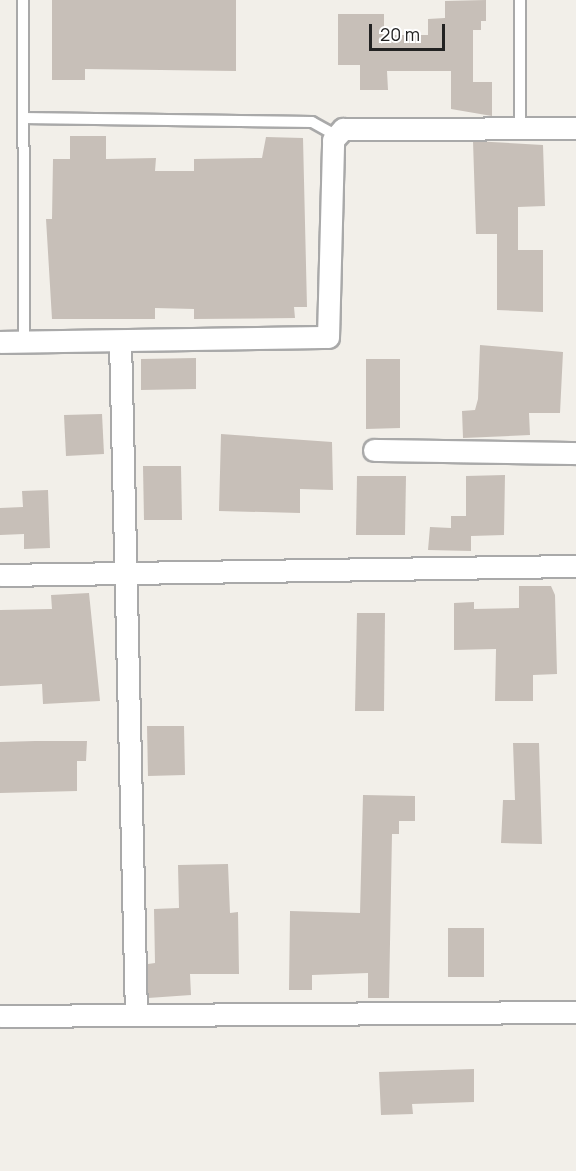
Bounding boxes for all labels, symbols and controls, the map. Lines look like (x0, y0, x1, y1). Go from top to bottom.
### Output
scale bar (372, 12, 448, 50)
text: 20 m (380, 22, 420, 46)

